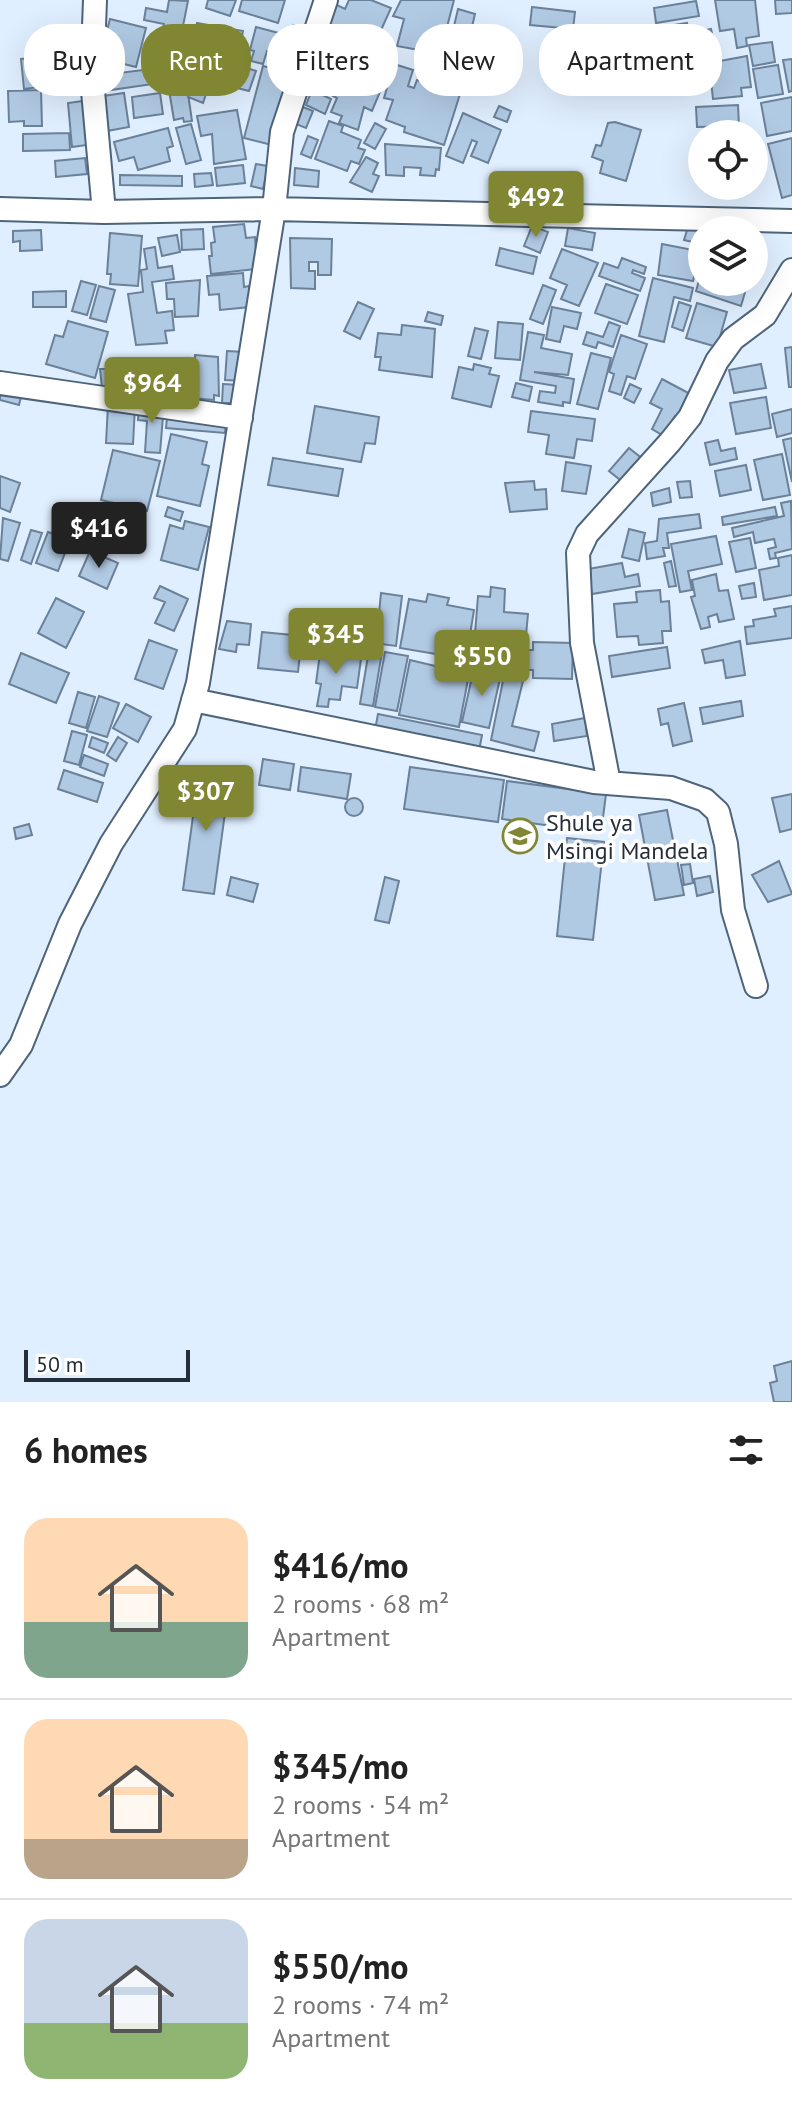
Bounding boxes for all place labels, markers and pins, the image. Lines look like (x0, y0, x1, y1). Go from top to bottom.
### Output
pin: $492 (489, 171, 583, 239)
pin: $964 (105, 357, 199, 425)
pin: $416 (52, 502, 146, 570)
pin: $345 (289, 608, 383, 676)
pin: $550 (435, 630, 529, 698)
pin: $307 (159, 765, 253, 833)
place label: Shule ya Msingi Mandela (546, 807, 708, 866)
school or university icon: Shule ya Msingi Mandela (501, 817, 539, 855)

